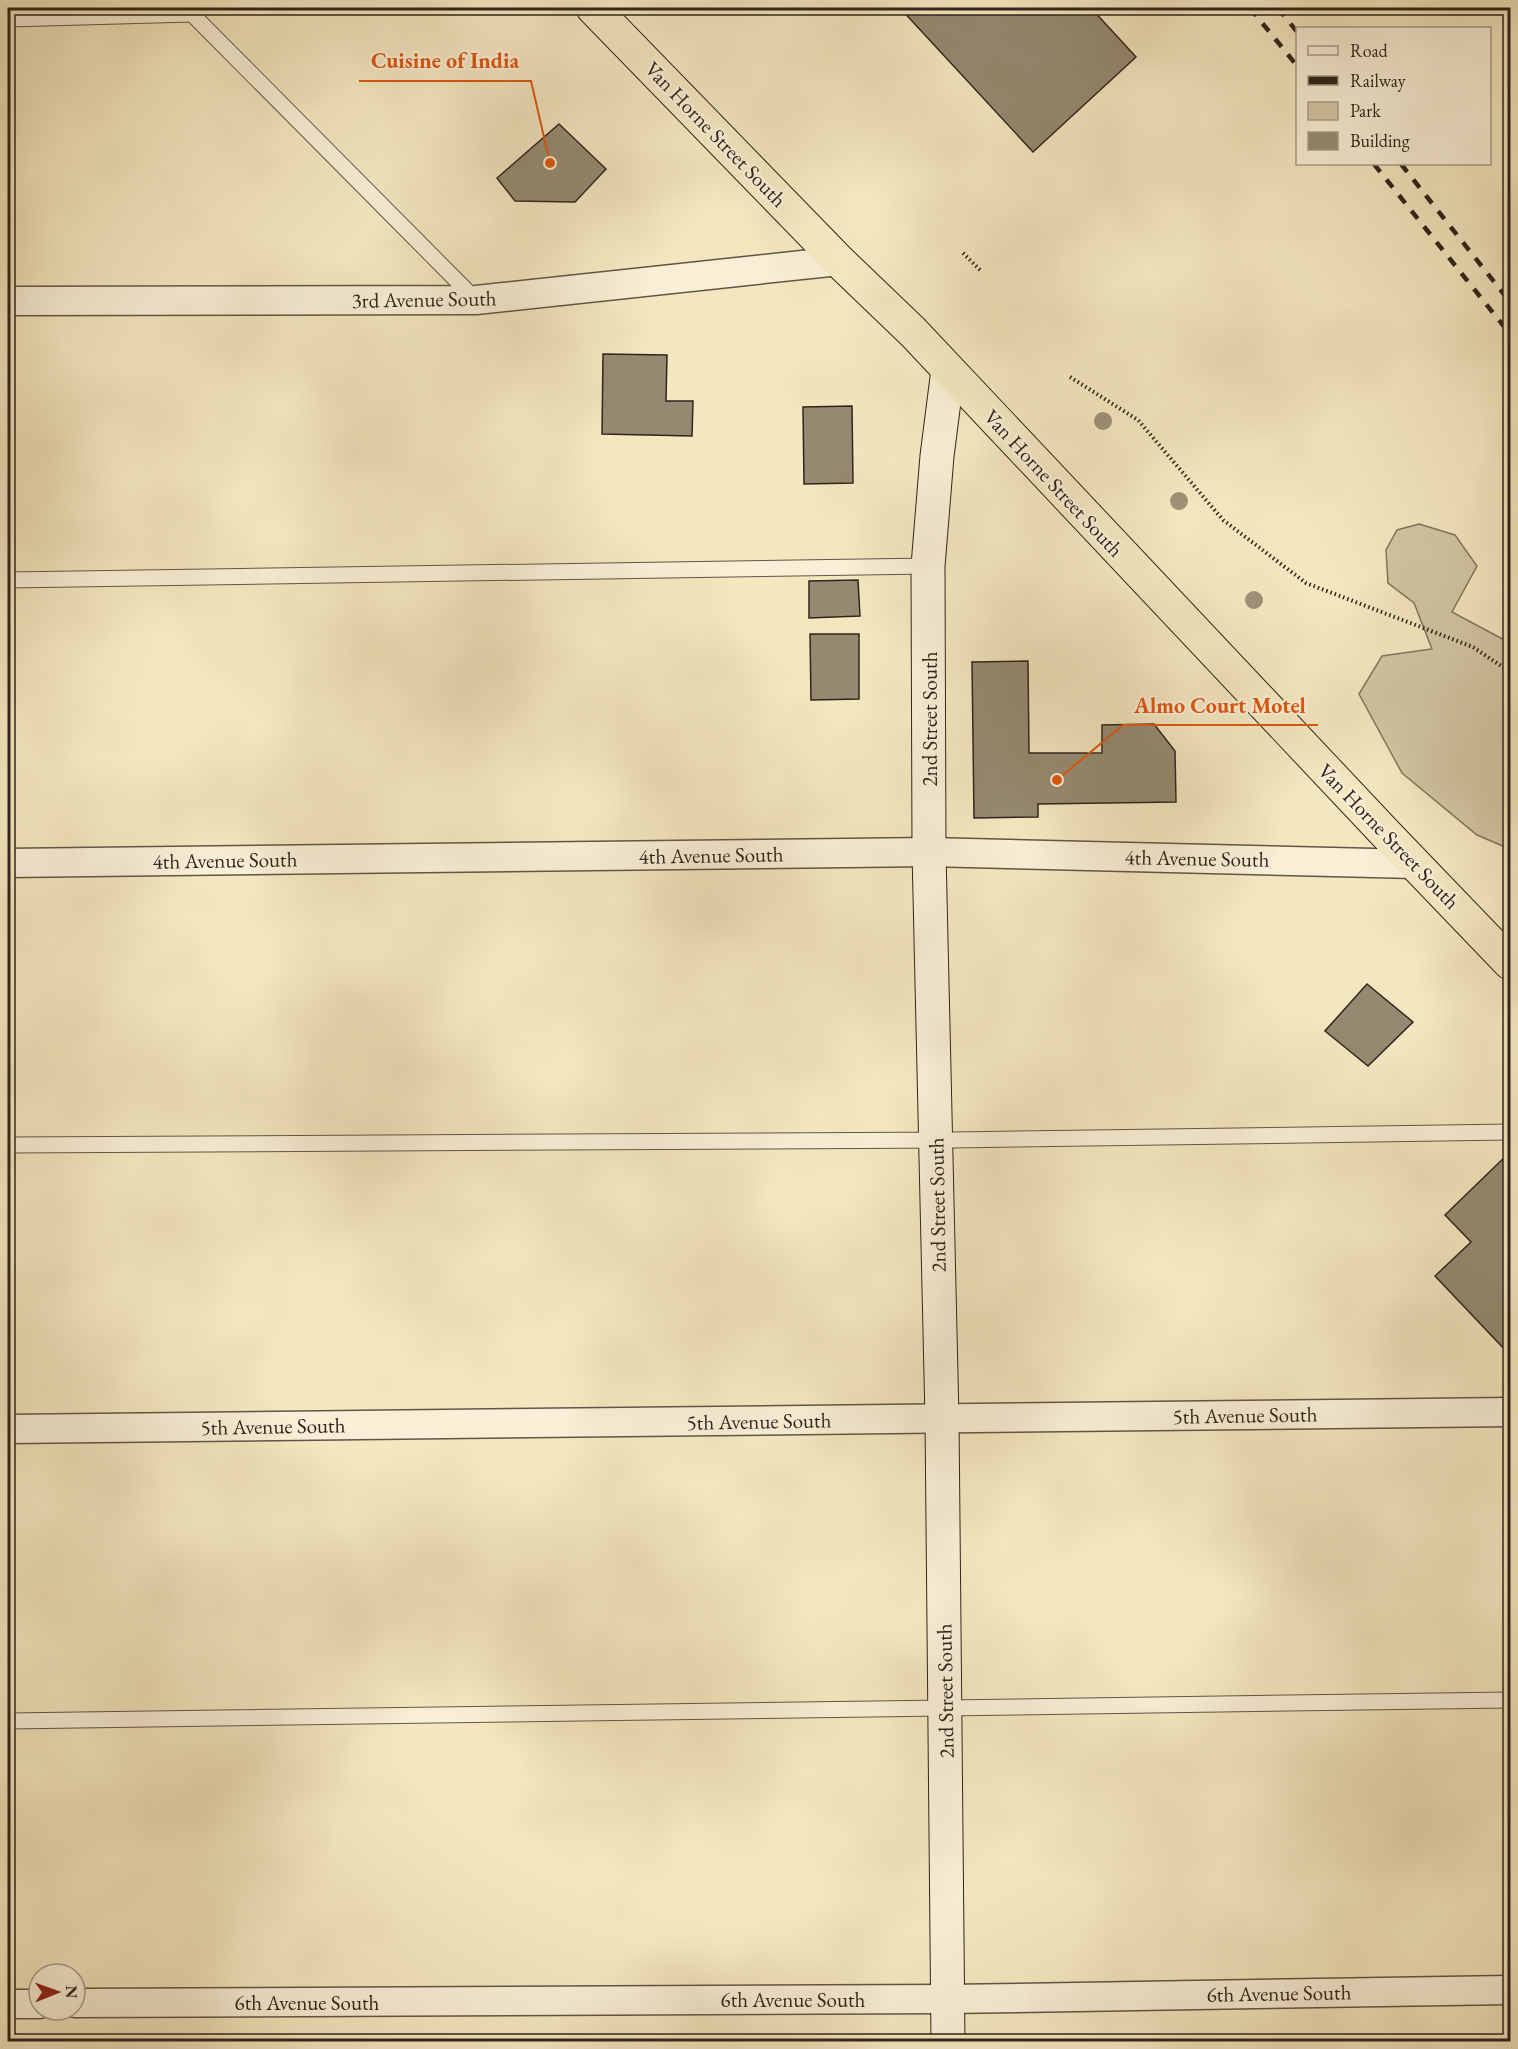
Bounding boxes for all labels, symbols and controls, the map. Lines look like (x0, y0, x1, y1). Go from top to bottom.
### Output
legend (1296, 27, 1491, 165)
text: Road (1350, 39, 1389, 62)
callout: Cuisine of India (359, 41, 531, 81)
text: Cuisine of India (371, 46, 519, 75)
street label: Van Horne Street South (639, 55, 793, 213)
text: Railway (1350, 69, 1406, 92)
text: Park (1350, 99, 1381, 122)
text: Building (1350, 129, 1410, 152)
street label: 3rd Avenue South (351, 284, 497, 314)
street label: Van Horne Street South (978, 403, 1130, 563)
street label: 2nd Street South (916, 651, 943, 786)
callout: Almo Court Motel (1123, 685, 1318, 725)
text: Almo Court Motel (1133, 691, 1306, 720)
street label: Van Horne Street South (1312, 757, 1466, 915)
street label: 4th Avenue South (638, 840, 784, 870)
street label: 4th Avenue South (1124, 843, 1270, 873)
street label: 4th Avenue South (152, 845, 298, 875)
street label: 2nd Street South (922, 1137, 952, 1273)
street label: 5th Avenue South (1172, 1400, 1318, 1430)
street label: 5th Avenue South (686, 1406, 832, 1436)
street label: 5th Avenue South (200, 1411, 346, 1441)
street label: 2nd Street South (930, 1623, 960, 1759)
north arrow (27, 1962, 87, 2022)
street label: 6th Avenue South (1206, 1978, 1352, 2008)
text: N (61, 1985, 82, 1998)
street label: 6th Avenue South (721, 1986, 866, 2013)
street label: 6th Avenue South (235, 1989, 380, 2016)

